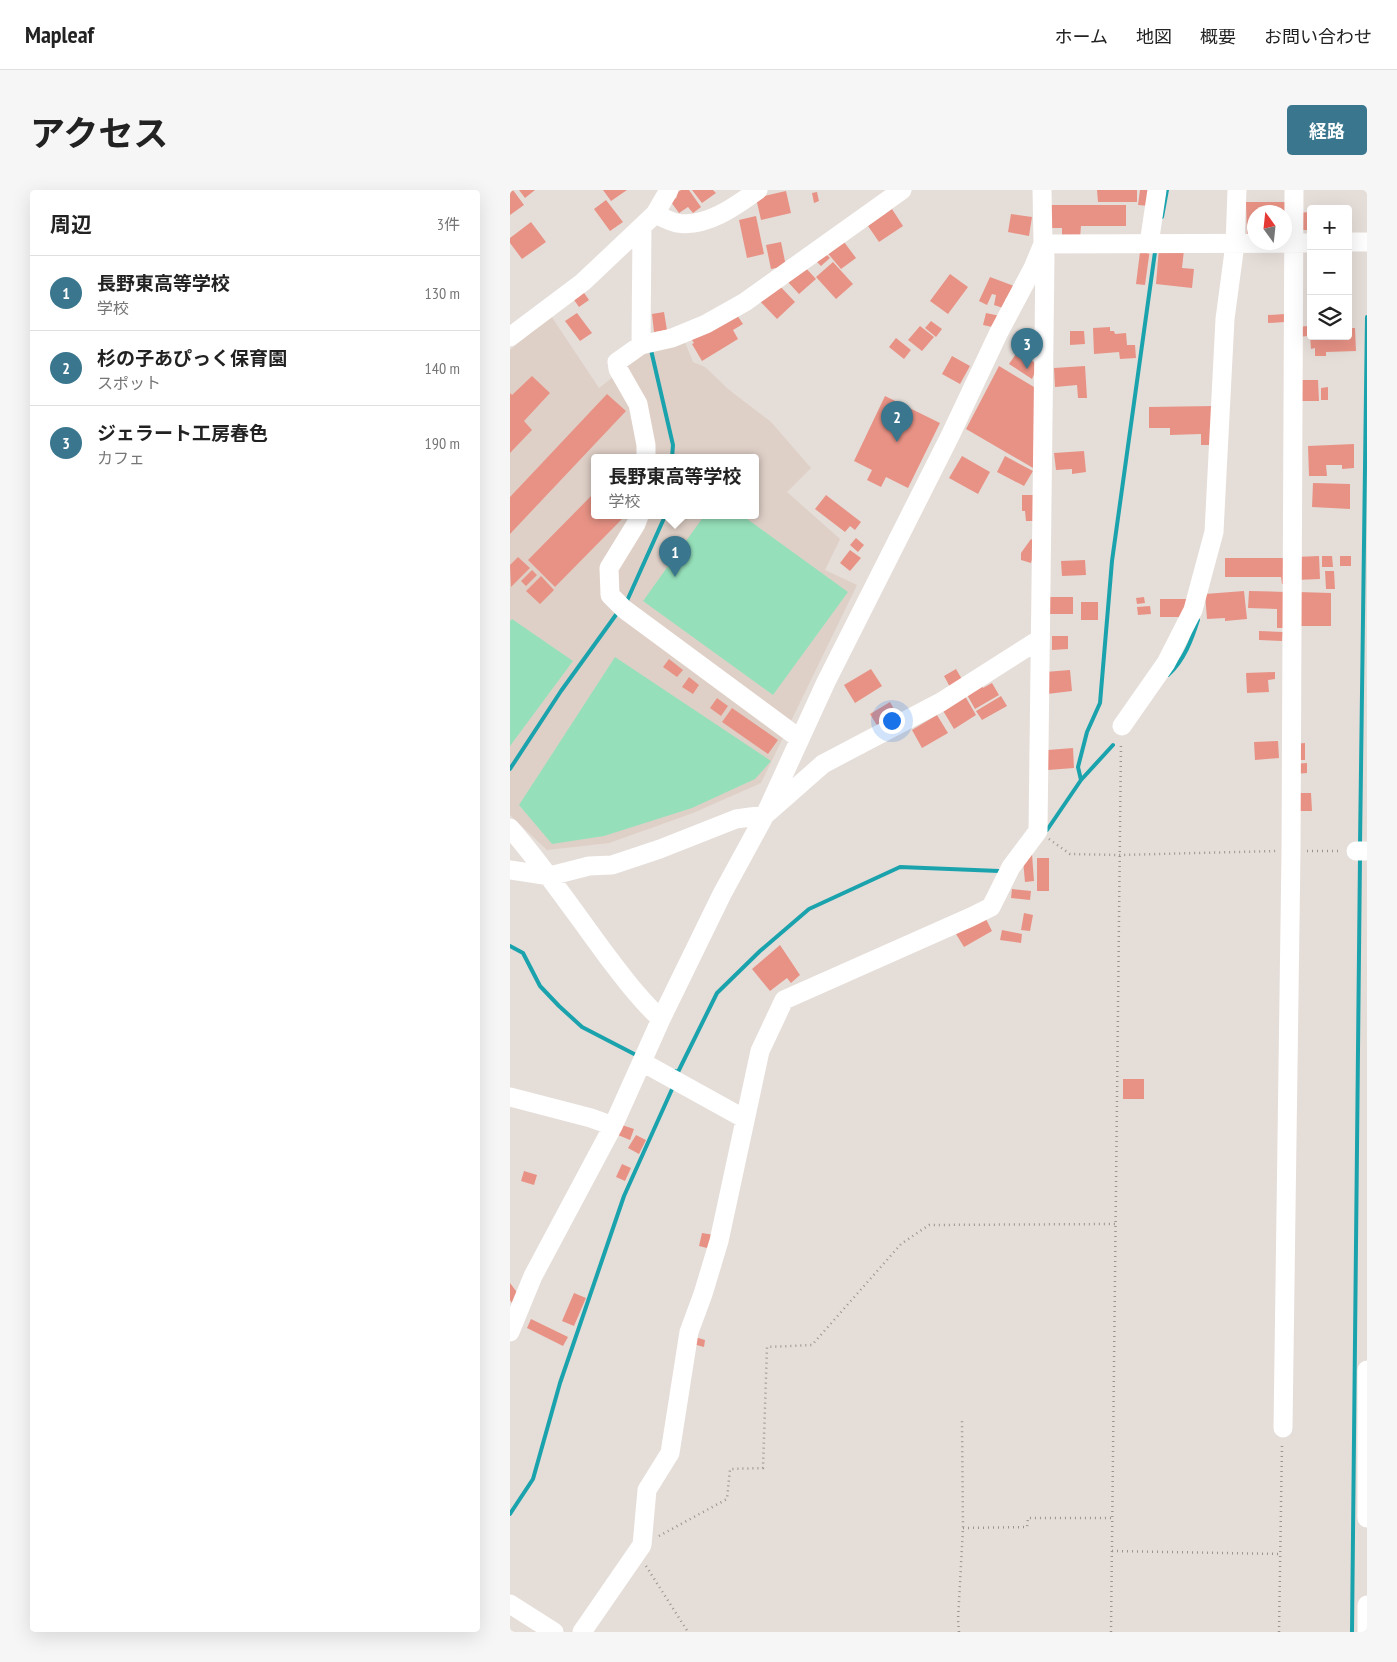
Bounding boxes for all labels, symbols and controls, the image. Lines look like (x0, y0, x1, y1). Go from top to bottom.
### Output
text: Mapleaf (25, 19, 94, 50)
text: ホーム (1055, 25, 1108, 48)
text: 地図 (1136, 25, 1172, 48)
text: 概要 (1200, 25, 1236, 48)
text: お問い合わせ (1264, 25, 1372, 48)
button: 経路 (1287, 105, 1367, 155)
text: アクセス (30, 110, 168, 156)
north arrow (1247, 205, 1292, 250)
map controls (1307, 205, 1352, 340)
button: + (1307, 205, 1352, 250)
text: 周辺 (50, 211, 92, 238)
text: 3件 (437, 214, 460, 234)
button: − (1307, 250, 1352, 295)
text: 長野東高等学校 (97, 271, 230, 295)
text: 1 (62, 283, 70, 303)
text: 130 m (425, 283, 460, 303)
button: layers (1307, 295, 1352, 340)
text: 学校 (97, 298, 129, 318)
pin: 3 (1011, 328, 1043, 369)
text: 杉の子あぴっく保育園 (97, 346, 287, 370)
text: 2 (62, 358, 70, 378)
text: 140 m (425, 358, 460, 378)
text: スポット (97, 373, 161, 393)
pin: 2 (881, 401, 913, 442)
text: ジェラート工房春色 (97, 421, 268, 445)
text: 3 (62, 433, 70, 453)
text: 190 m (425, 433, 460, 453)
text: カフェ (97, 448, 145, 468)
popup (591, 454, 759, 519)
text: 長野東高等学校 (608, 464, 742, 488)
text: 学校 (608, 491, 641, 511)
pin: 1 (659, 536, 691, 577)
your location (879, 708, 905, 734)

